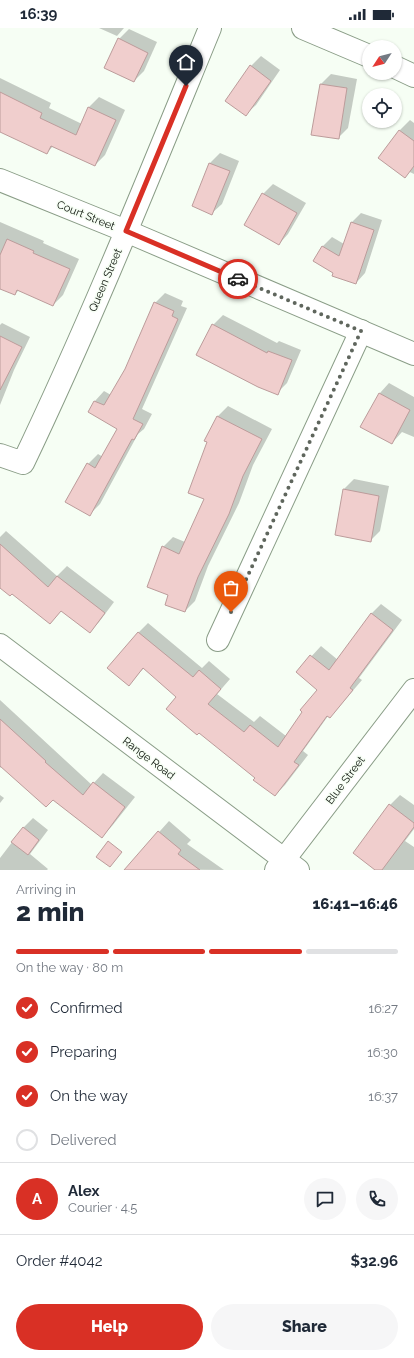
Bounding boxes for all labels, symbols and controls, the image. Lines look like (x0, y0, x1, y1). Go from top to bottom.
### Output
text: 16:39 (20, 5, 57, 23)
north arrow (362, 40, 402, 80)
map controls (362, 40, 402, 128)
pin (169, 45, 203, 86)
icon: home (175, 51, 197, 73)
button: locate (362, 88, 402, 128)
street label: Court Street (55, 198, 117, 233)
street label: Queen Street (86, 246, 125, 314)
courier (218, 259, 258, 299)
icon: car (227, 268, 249, 290)
pin (214, 571, 248, 612)
icon: bag (220, 577, 242, 599)
street label: Range Road (120, 735, 177, 782)
street label: Blue Street (323, 754, 368, 807)
text: Arriving in (16, 882, 76, 897)
text: 16:41–16:46 (313, 895, 398, 913)
text: 2 min (16, 897, 84, 927)
text: On the way · 80 m (16, 960, 123, 975)
icon: check (16, 997, 38, 1019)
text: Confirmed (50, 999, 123, 1017)
text: 16:27 (368, 1001, 398, 1016)
icon: check (16, 1041, 38, 1063)
text: Preparing (50, 1043, 117, 1061)
text: 16:30 (367, 1045, 398, 1060)
icon: check (16, 1085, 38, 1107)
text: On the way (50, 1087, 128, 1105)
text: 16:37 (368, 1089, 398, 1104)
text: Delivered (50, 1131, 117, 1149)
button: chat (304, 1178, 346, 1220)
button: phone (356, 1178, 398, 1220)
text: Alex (68, 1182, 99, 1200)
text: A (32, 1190, 42, 1208)
text: Courier · 4.5 (68, 1200, 137, 1215)
text: Order #4042 (16, 1252, 103, 1270)
text: $32.96 (350, 1252, 398, 1270)
button: Help (16, 1304, 203, 1350)
button: Share (211, 1304, 398, 1350)

